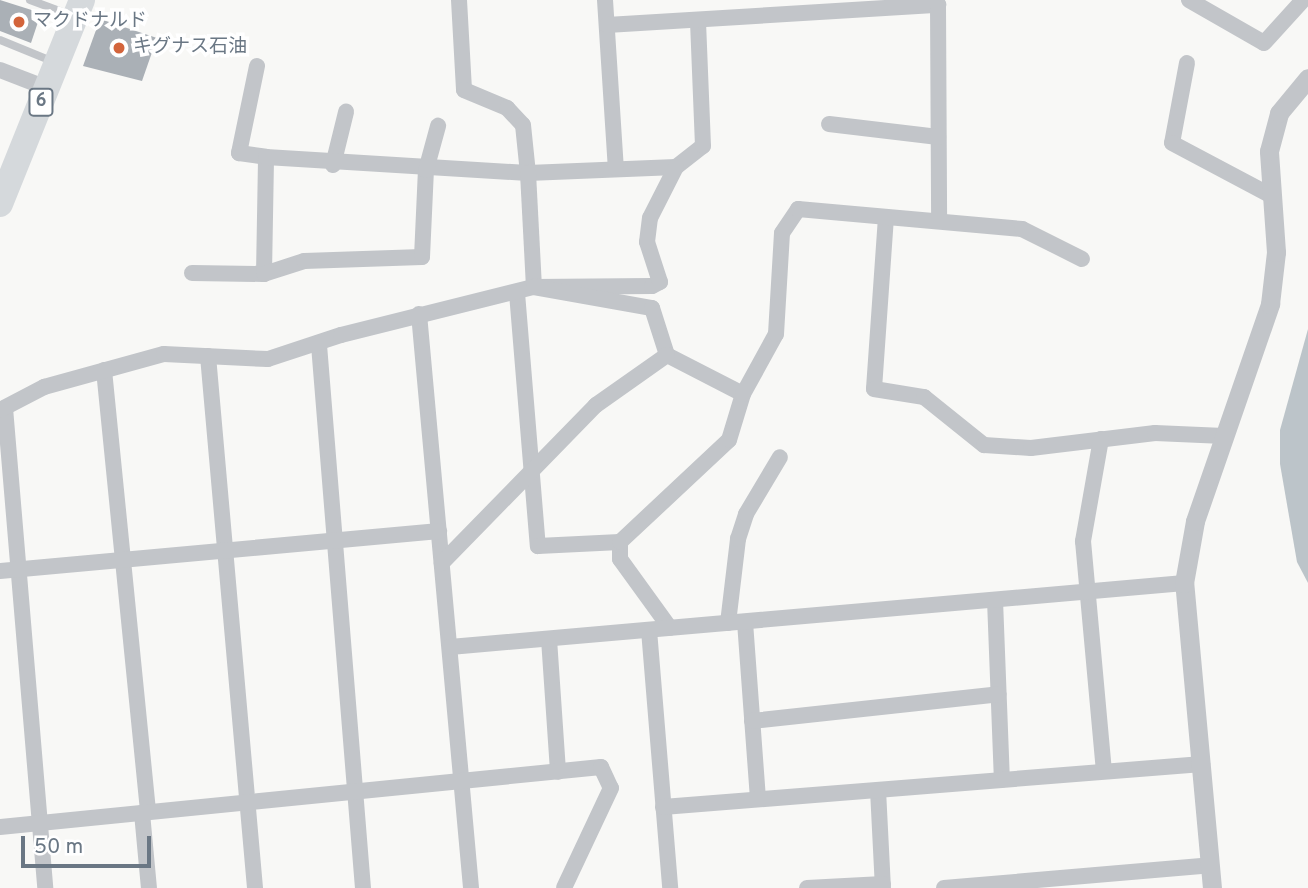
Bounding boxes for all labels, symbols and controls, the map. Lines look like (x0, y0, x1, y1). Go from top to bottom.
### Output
place label: マクドナルド (33, 11, 147, 33)
marker: マクドナルド (11, 14, 27, 30)
place label: キグナス石油 (133, 37, 247, 59)
marker: キグナス石油 (111, 40, 127, 56)
road number: 6 (27, 88, 55, 116)
scale bar (24, 822, 154, 866)
text: 50 m (34, 834, 83, 861)

